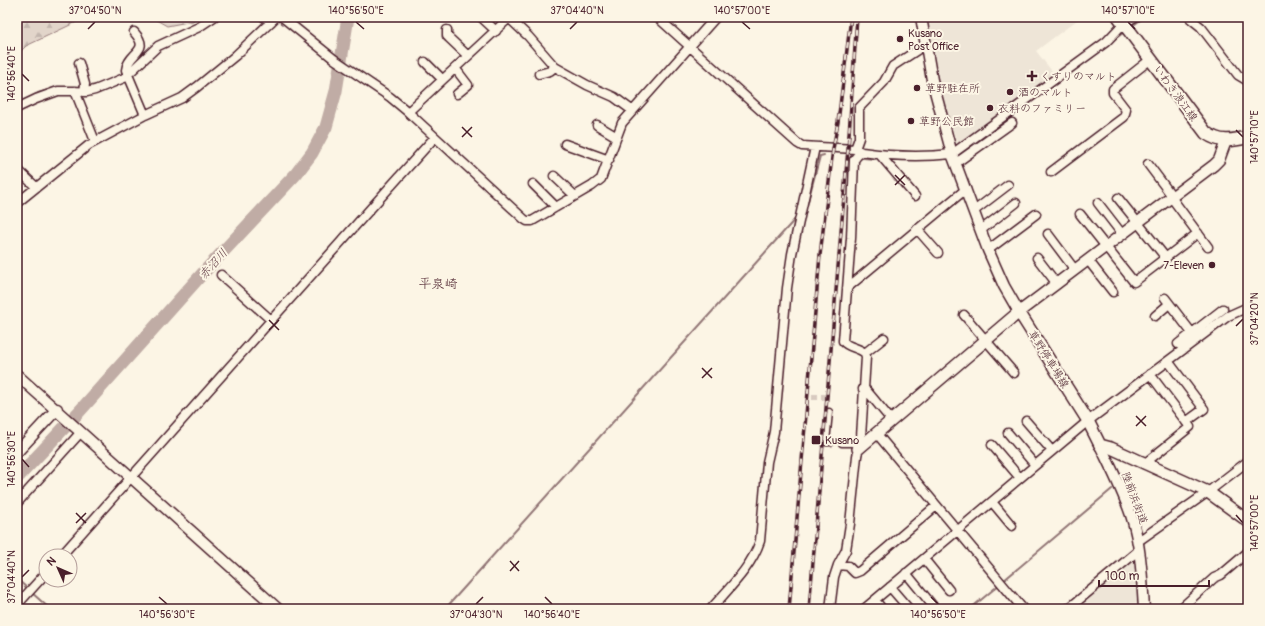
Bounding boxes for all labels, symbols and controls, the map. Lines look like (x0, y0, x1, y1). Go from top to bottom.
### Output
text: 37°04'50"N (69, 5, 122, 17)
text: 140°56'50"E (328, 5, 384, 17)
text: 37°04'40"N (550, 5, 604, 17)
text: 140°57'00"E (714, 5, 770, 17)
text: 140°57'10"E (1101, 5, 1155, 17)
place label: Kusano Post Office (908, 27, 959, 53)
marker: Kusano Post Office (895, 34, 905, 44)
text: 140°56'40"E (6, 46, 18, 102)
street label: いわき浪江線 (1151, 63, 1200, 124)
place label: くすりのマルト (1040, 70, 1117, 83)
marker: くすりのマルト (1027, 71, 1037, 81)
place label: 草野駐在所 (925, 82, 980, 95)
marker: 草野駐在所 (912, 83, 922, 93)
place label: 酒のマルト (1018, 86, 1073, 99)
marker: 酒のマルト (1005, 87, 1015, 97)
place label: 衣料のファミリー (998, 102, 1086, 115)
marker: 衣料のファミリー (985, 103, 995, 113)
text: 140°57'10"E (1249, 110, 1261, 164)
place label: 草野公民館 (919, 115, 974, 128)
marker: 草野公民館 (906, 116, 916, 126)
water label: 赤沼川 (196, 246, 231, 283)
place label: 7-Eleven (1163, 259, 1204, 272)
marker: 7-Eleven (1207, 260, 1217, 270)
district label: 平泉崎 (418, 276, 458, 292)
text: 37°04'20"N (1249, 292, 1261, 346)
street label: 草野停車場線 (1026, 328, 1072, 391)
text: 140°56'30"E (6, 431, 18, 487)
marker: Kusano (810, 434, 822, 446)
place label: Kusano (825, 434, 859, 447)
street label: 陸前浜街道 (1119, 470, 1150, 526)
text: 140°57'00"E (1249, 495, 1261, 551)
north arrow (38, 548, 78, 588)
text: 37°04'40"N (6, 550, 18, 604)
text: N (44, 554, 59, 569)
scale bar (1099, 562, 1209, 588)
text: 100 m (1105, 569, 1140, 584)
text: 140°56'30"E (139, 609, 195, 621)
text: 37°04'30"N (449, 609, 503, 621)
text: 140°56'40"E (524, 609, 580, 621)
text: 140°56'50"E (910, 609, 966, 621)

